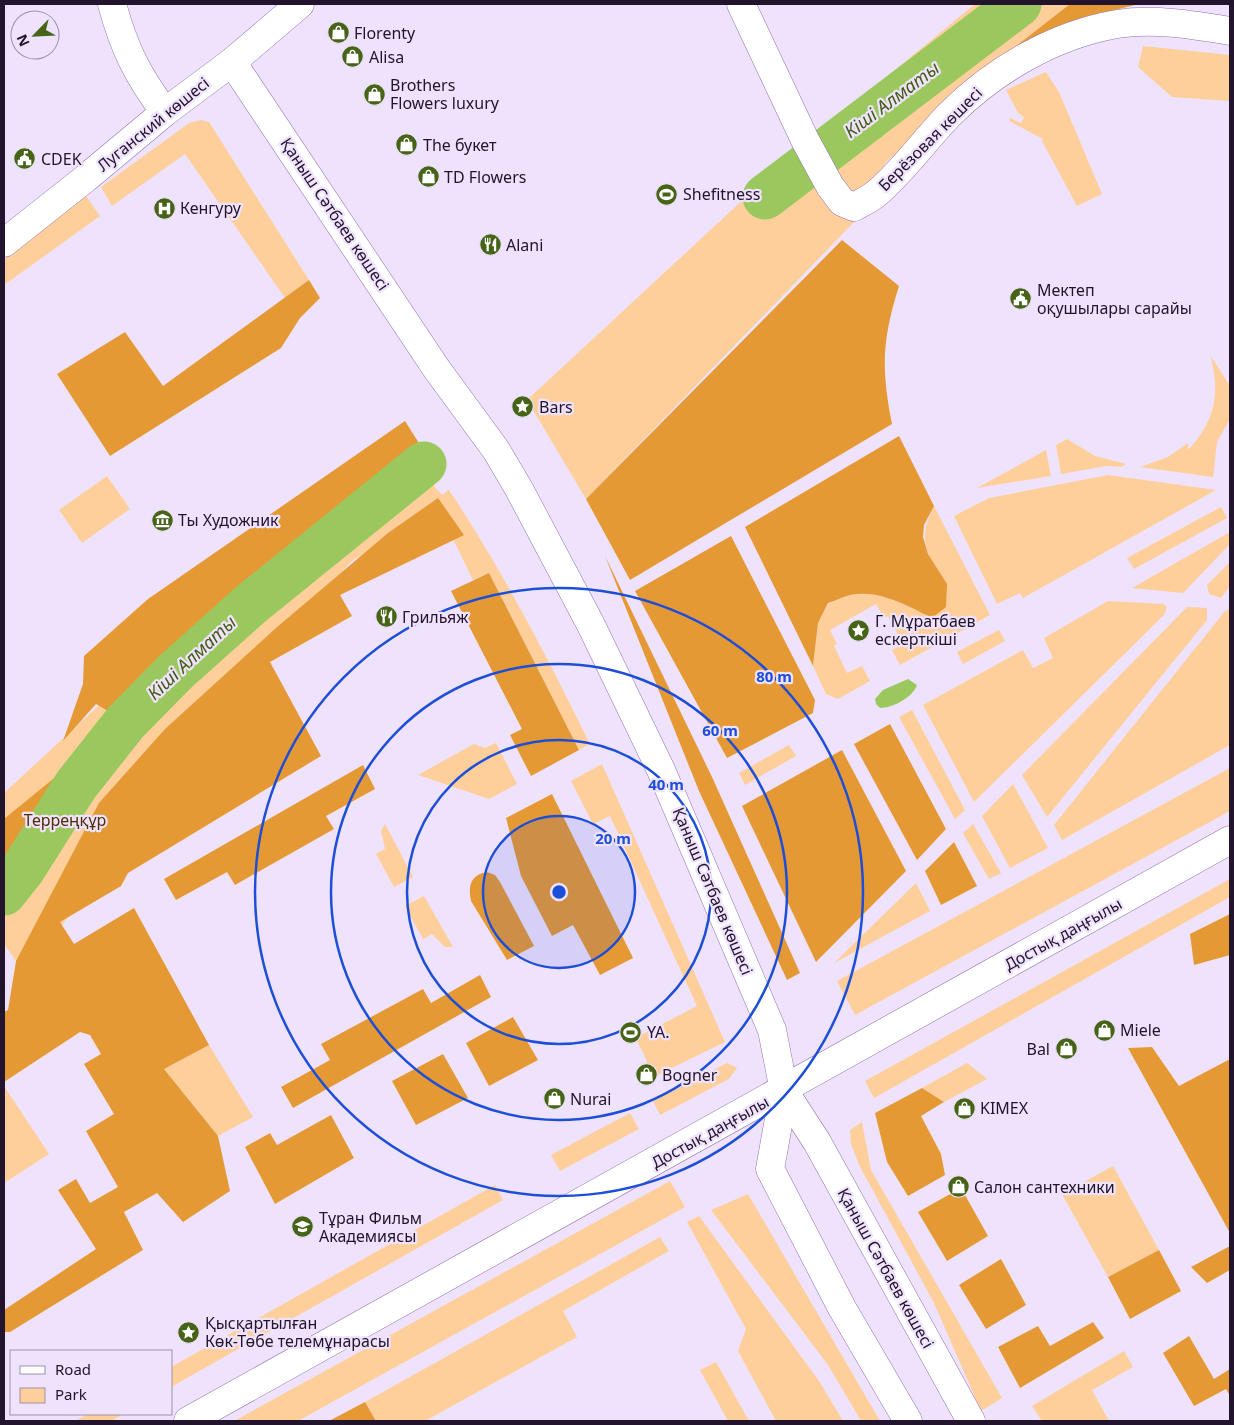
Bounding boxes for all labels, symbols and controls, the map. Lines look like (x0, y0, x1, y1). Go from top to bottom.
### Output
north arrow (10, 10, 60, 60)
shop icon: Florenty (326, 21, 350, 45)
place label: Florenty (354, 22, 416, 44)
text: N (12, 31, 34, 50)
shop icon: Alisa (341, 45, 365, 69)
place label: Alisa (369, 46, 404, 68)
water label: Кіші Алматы (839, 56, 944, 143)
street label: Луганский көшесі (92, 72, 214, 176)
place label: Brothers Flowers luxury (390, 74, 500, 114)
shop icon: Brothers Flowers luxury (362, 82, 386, 106)
street label: Берёзовая көшесі (873, 82, 987, 196)
street label: Қаныш Сәтбаев көшесі (276, 133, 394, 295)
shop icon: The букет (395, 133, 419, 157)
place label: The букет (423, 134, 497, 156)
public building icon: CDEK (13, 147, 37, 171)
place label: CDEK (41, 148, 82, 170)
shop icon: TD Flowers (416, 165, 440, 189)
place label: TD Flowers (444, 166, 526, 188)
sports icon: Shefitness (655, 182, 679, 206)
place label: Shefitness (683, 183, 760, 205)
hospital icon: Кенгуру (152, 196, 176, 220)
place label: Кенгуру (180, 197, 242, 219)
restaurant icon: Alani (478, 233, 502, 257)
place label: Alani (506, 234, 543, 256)
place label: Мектеп оқушылары сарайы (1037, 279, 1192, 319)
public building icon: Мектеп оқушылары сарайы (1009, 287, 1033, 311)
place icon: Bars (511, 395, 535, 419)
place label: Bars (539, 396, 573, 418)
museum icon: Ты Художник (150, 508, 174, 532)
place label: Ты Художник (178, 509, 279, 531)
restaurant icon: Грильяж (374, 605, 398, 629)
place label: Грильяж (402, 606, 469, 628)
water label: Кіші Алматы (142, 610, 241, 705)
place label: Г. Мұратбаев ескерткіші (875, 610, 976, 650)
place icon: Г. Мұратбаев ескерткіші (847, 618, 871, 642)
text: 80 m (756, 666, 792, 686)
text: 60 m (702, 720, 738, 740)
text: 40 m (648, 774, 684, 794)
street label: Қаныш Сәтбаев көшесі (668, 804, 758, 978)
park label: Терреңқұр (24, 809, 106, 831)
text: 20 m (595, 828, 631, 848)
centre of rings (550, 883, 568, 901)
street label: Достық даңғылы (1000, 893, 1126, 975)
shop icon: Miele (1092, 1018, 1116, 1042)
place label: Miele (1120, 1019, 1161, 1041)
sports icon: YA. (619, 1020, 643, 1044)
place label: YA. (647, 1021, 670, 1043)
shop icon: Bal (1054, 1037, 1078, 1061)
place label: Bal (1026, 1038, 1050, 1060)
shop icon: Bogner (634, 1063, 658, 1087)
place label: Bogner (662, 1064, 718, 1086)
shop icon: Nurai (542, 1087, 566, 1111)
place label: Nurai (570, 1088, 611, 1110)
street label: Достық даңғылы (647, 1091, 773, 1173)
shop icon: KIMEX (952, 1096, 976, 1120)
place label: KIMEX (980, 1097, 1029, 1119)
shop icon: Салон сантехники (946, 1175, 970, 1199)
place label: Салон сантехники (974, 1176, 1115, 1198)
street label: Қаныш Сәтбаев көшесі (833, 1184, 939, 1352)
place label: Тұран Фильм Академиясы (319, 1207, 422, 1247)
school or university icon: Тұран Фильм Академиясы (291, 1215, 315, 1239)
place label: Қысқартылған Көк-Төбе телемұнарасы (205, 1312, 390, 1352)
place icon: Қысқартылған Көк-Төбе телемұнарасы (177, 1320, 201, 1344)
legend (10, 1350, 172, 1415)
text: Road (55, 1359, 91, 1379)
text: Park (55, 1384, 87, 1404)

